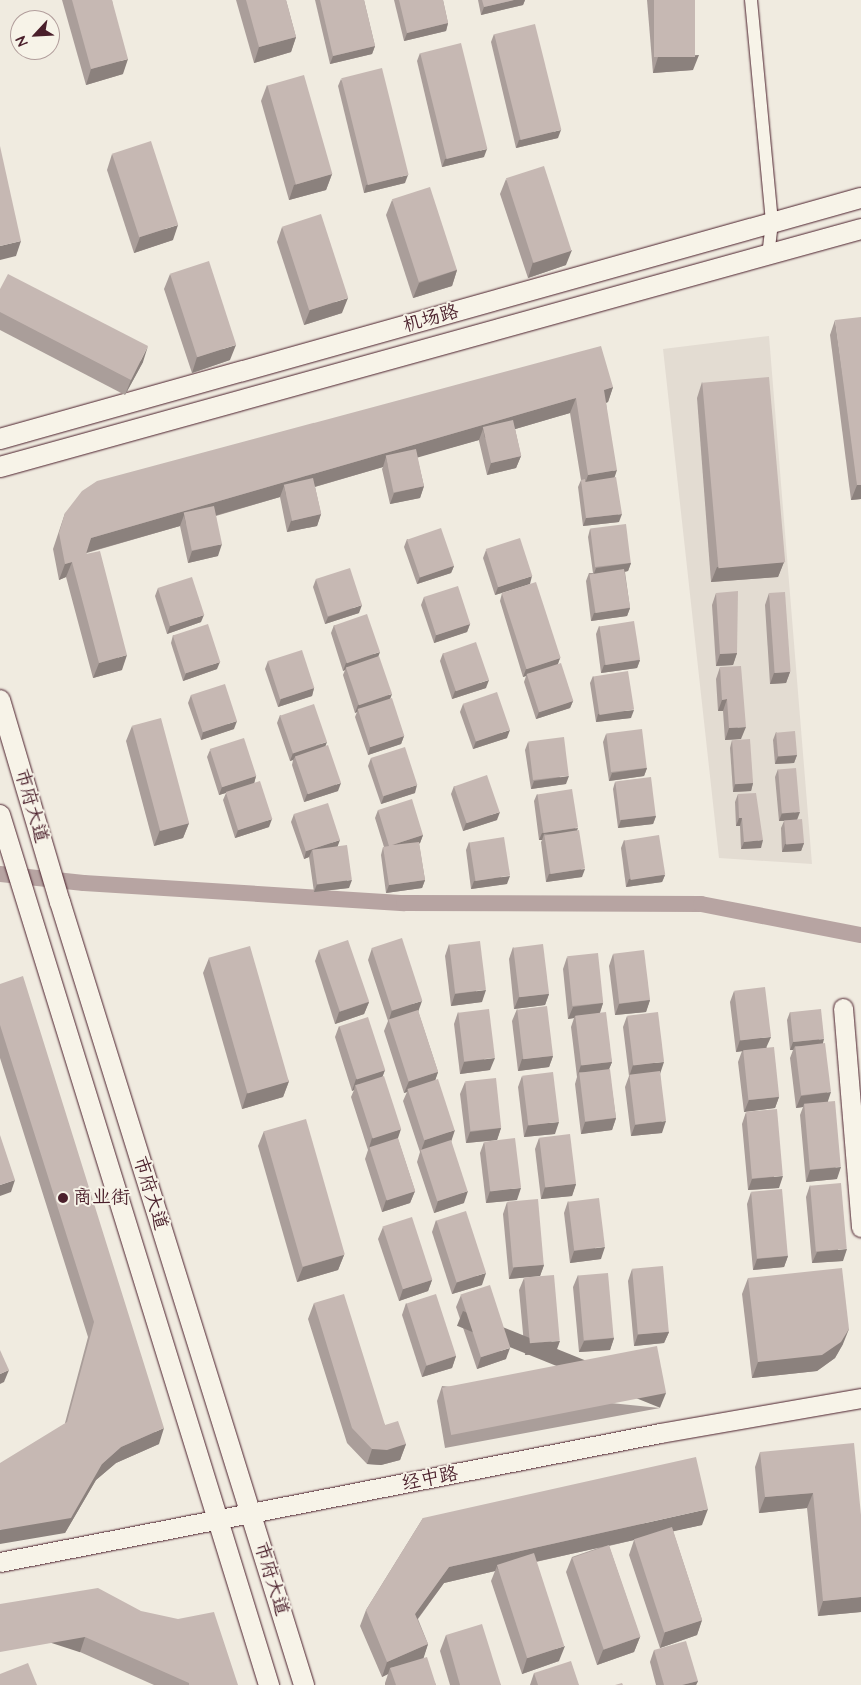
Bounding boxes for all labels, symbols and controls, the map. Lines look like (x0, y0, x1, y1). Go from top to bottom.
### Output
north arrow (10, 10, 60, 60)
text: N (11, 33, 33, 49)
street label: 机场路 (400, 300, 462, 338)
street label: 市府大道 (10, 766, 52, 846)
street label: 市府大道 (128, 1153, 172, 1233)
place label: 商业街 (73, 1187, 130, 1209)
marker: 商业街 (57, 1192, 69, 1204)
street label: 经中路 (400, 1462, 460, 1496)
street label: 市府大道 (249, 1539, 293, 1619)

